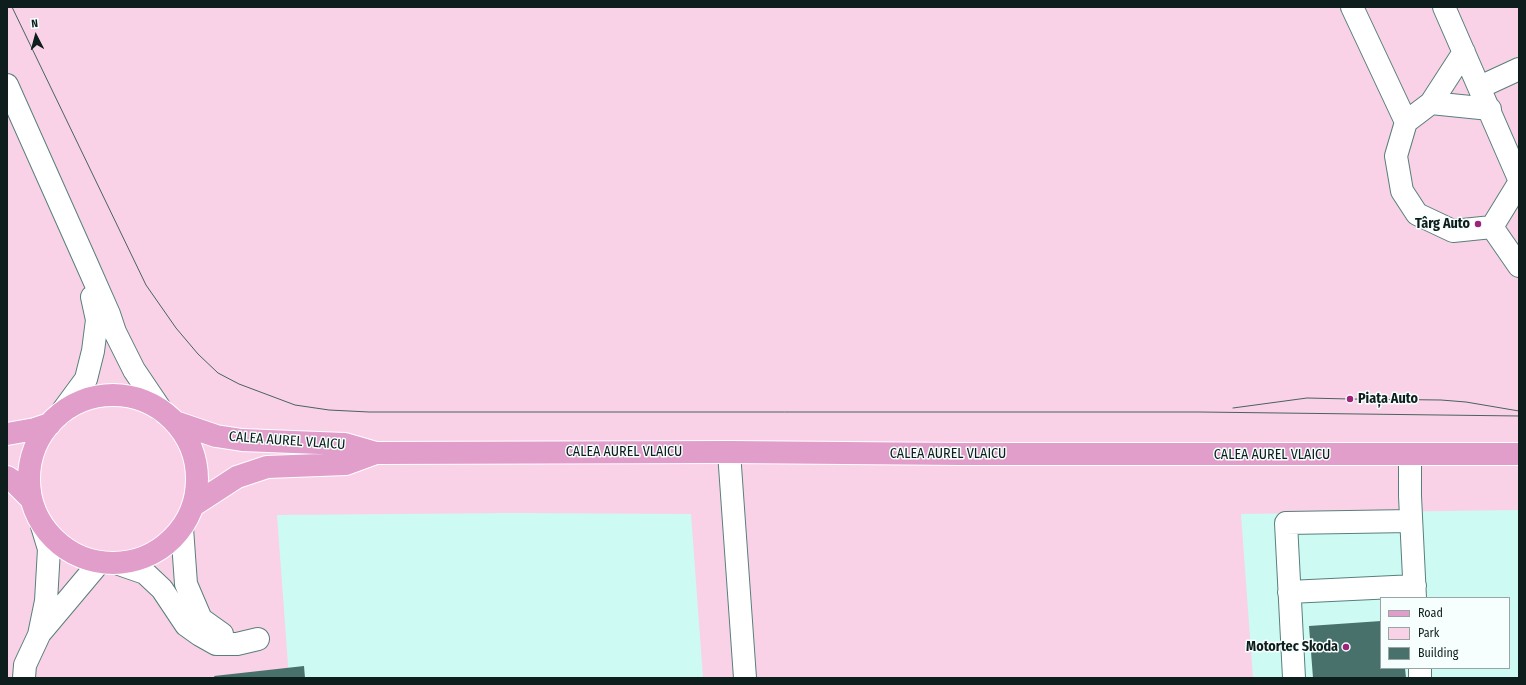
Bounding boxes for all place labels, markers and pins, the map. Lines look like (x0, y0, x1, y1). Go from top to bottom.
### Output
place label: Târg Auto (1415, 216, 1470, 232)
marker: Târg Auto (1473, 219, 1483, 229)
place label: Piața Auto (1358, 391, 1418, 407)
marker: Piața Auto (1345, 394, 1355, 404)
place label: Motortec Skoda (1246, 639, 1338, 655)
marker: Motortec Skoda (1341, 642, 1351, 652)

